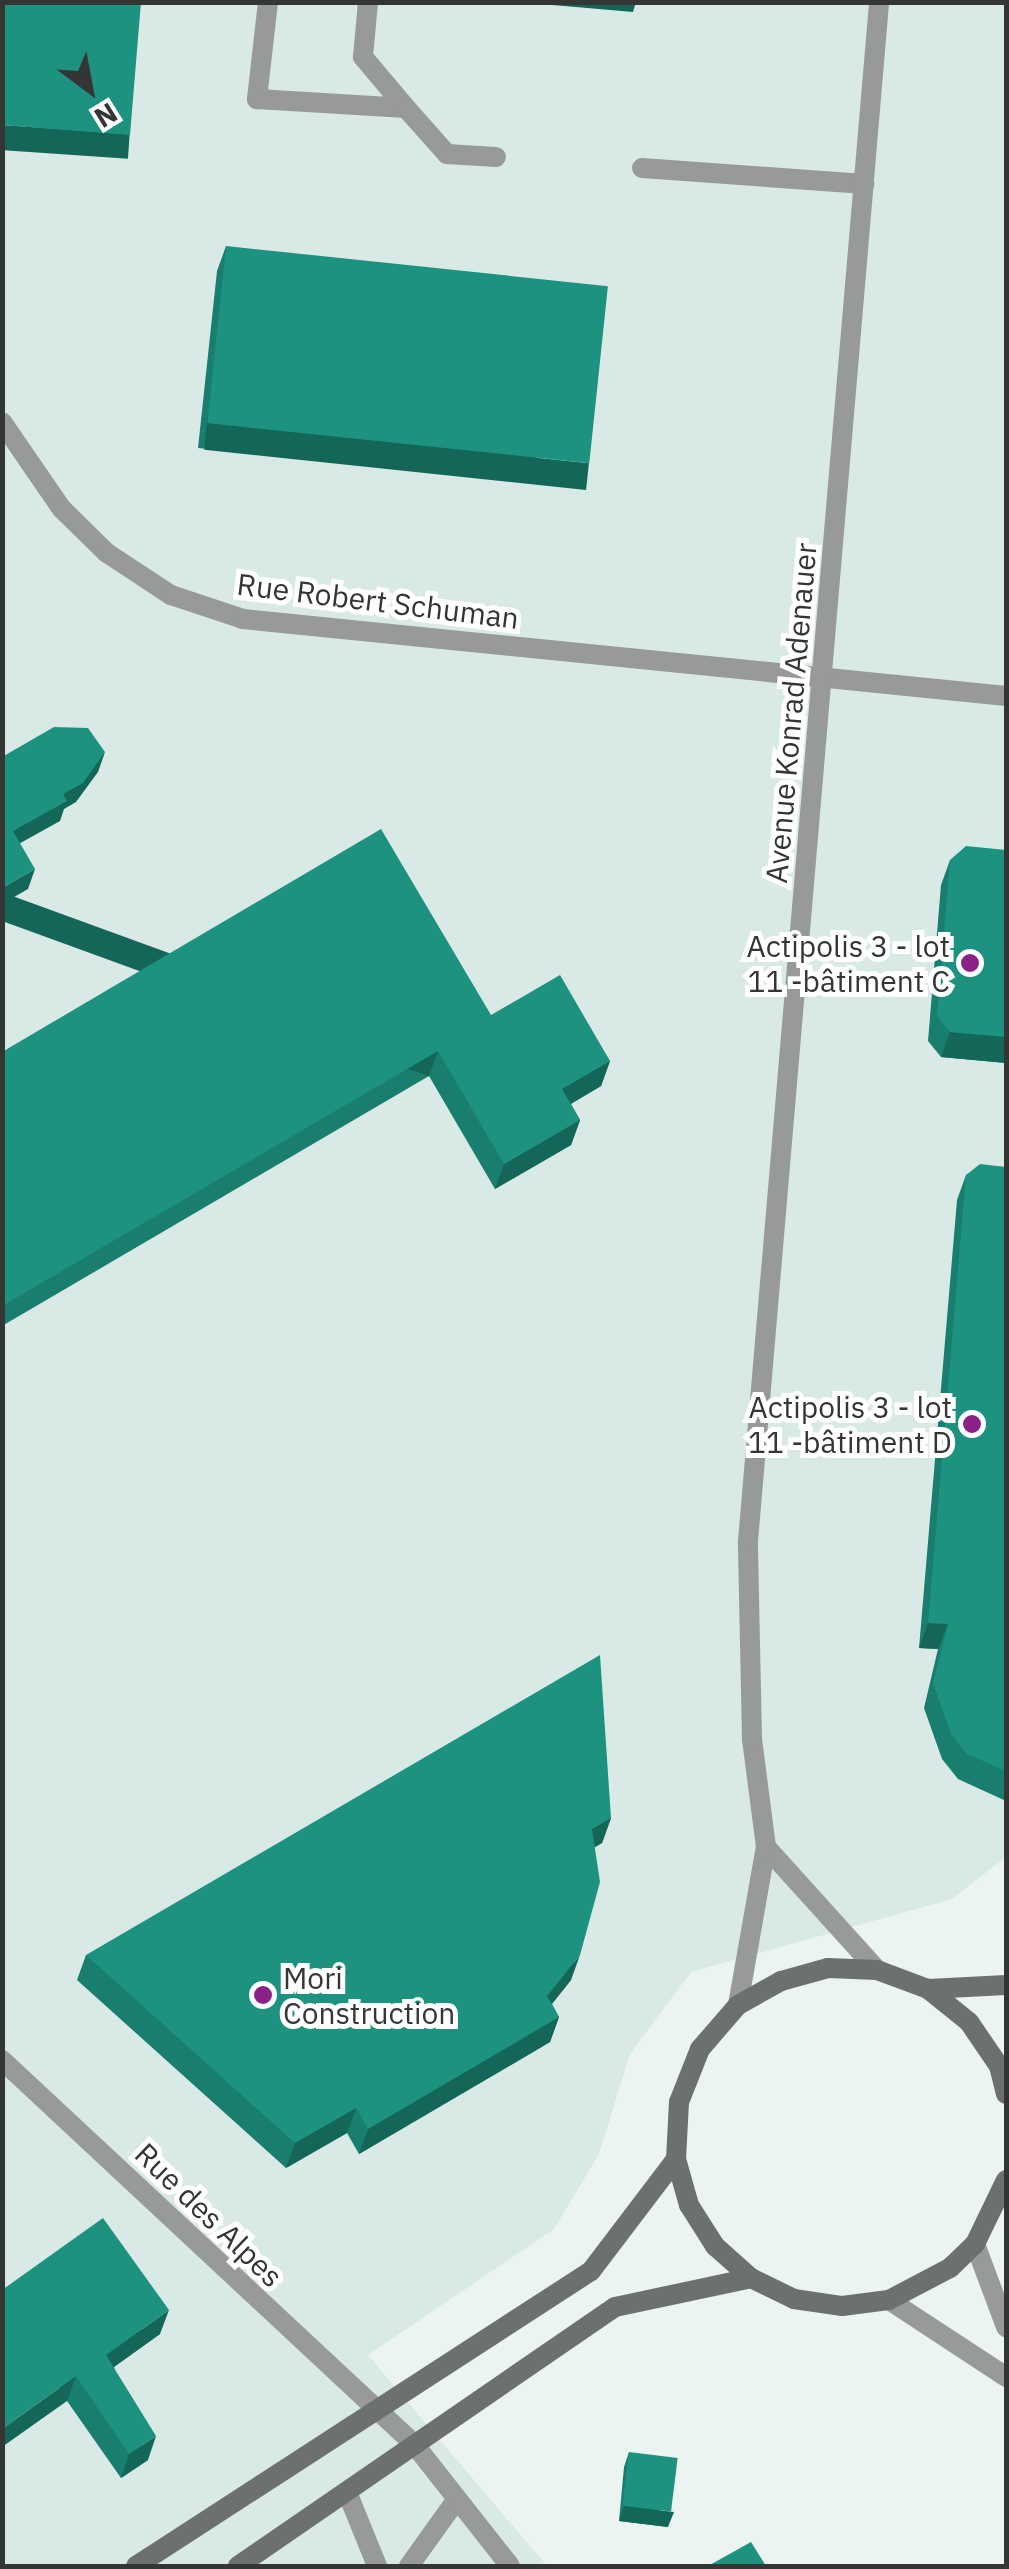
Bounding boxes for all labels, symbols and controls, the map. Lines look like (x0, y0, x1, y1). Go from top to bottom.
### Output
north arrow (40, 40, 140, 140)
text: N (88, 95, 125, 137)
street label: Avenue Konrad Adenauer (758, 541, 824, 885)
street label: Rue Robert Schuman (235, 566, 521, 636)
place label: Actipolis 3 - lot 11 -bâtiment C (746, 928, 950, 998)
marker: Actipolis 3 - lot 11 -bâtiment C (959, 952, 981, 974)
place label: Actipolis 3 - lot 11 -bâtiment D (748, 1389, 952, 1460)
marker: Actipolis 3 - lot 11 -bâtiment D (961, 1413, 983, 1435)
place label: Mori Construction (283, 1960, 455, 2030)
marker: Mori Construction (252, 1984, 274, 2006)
street label: Rue des Alpes (128, 2136, 290, 2294)

